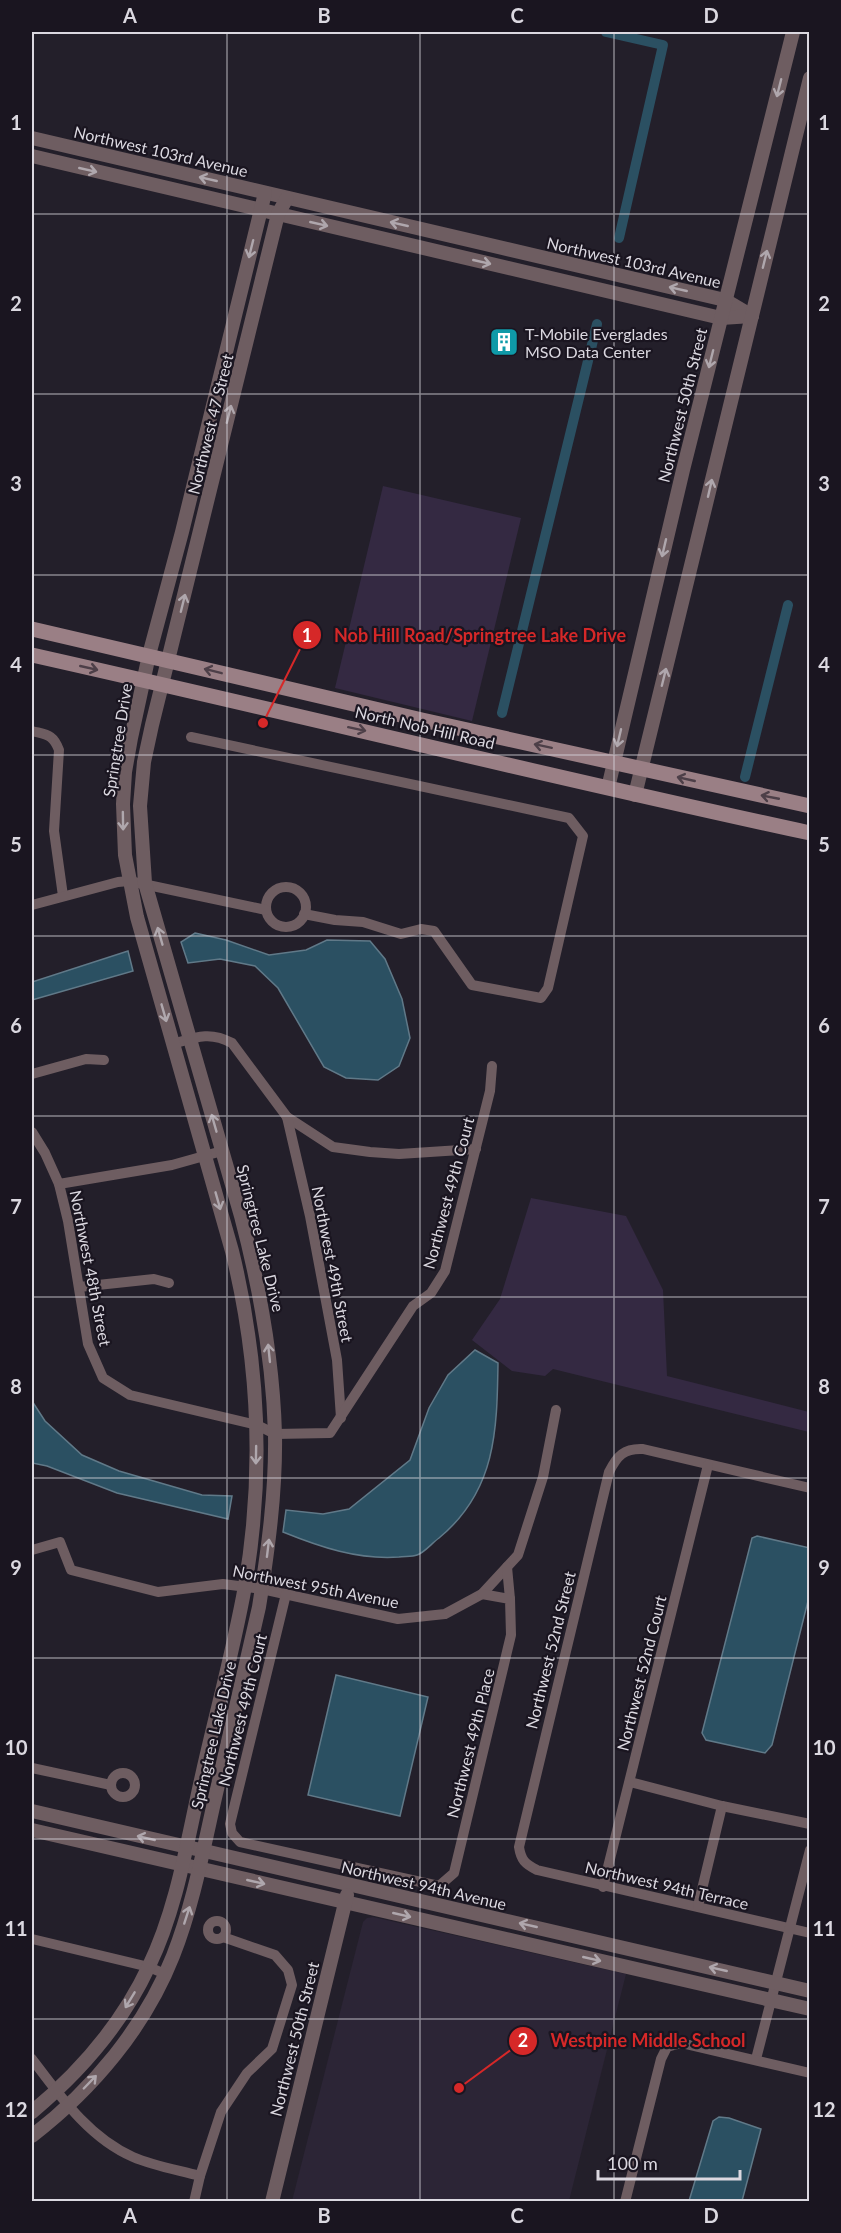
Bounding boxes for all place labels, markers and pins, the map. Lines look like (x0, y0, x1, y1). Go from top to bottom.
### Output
place label: T-Mobile Everglades MSO Data Center (525, 324, 668, 361)
building icon: T-Mobile Everglades MSO Data Center (488, 326, 520, 358)
callout: Nob Hill Road/Springtree Lake Drive (292, 617, 638, 653)
callout: Westpine Middle School (508, 2023, 757, 2059)

